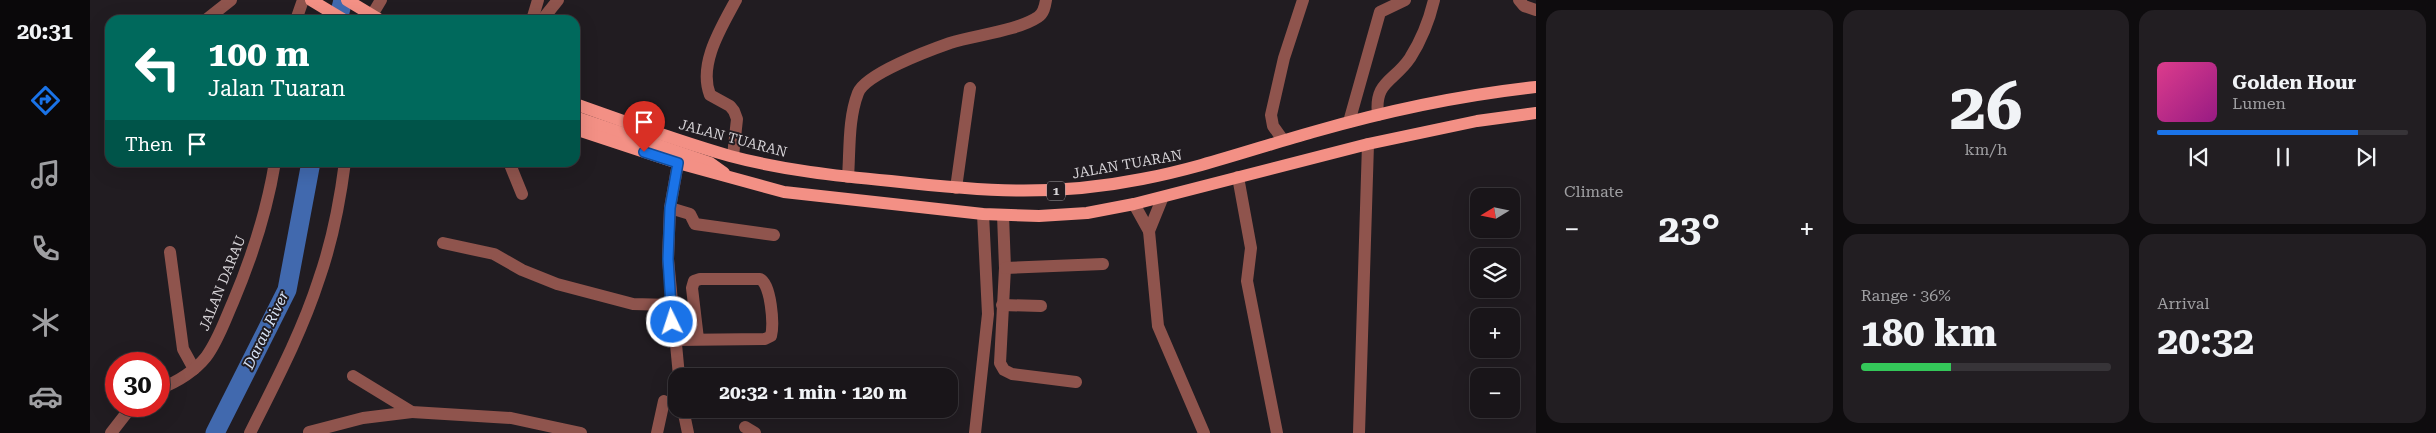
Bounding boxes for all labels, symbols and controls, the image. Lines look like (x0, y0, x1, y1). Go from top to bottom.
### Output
text: 20:31 (17, 19, 73, 44)
text: 100 m (208, 34, 309, 75)
icon: left (125, 35, 190, 100)
text: 26 (1950, 69, 2022, 145)
text: Golden Hour (2232, 71, 2356, 94)
text: Jalan Tuaran (208, 76, 345, 101)
icon: directions (28, 83, 63, 118)
text: Lumen (2232, 94, 2286, 113)
pin (623, 101, 665, 152)
icon: arrive (630, 108, 658, 136)
street label: JALAN TUARAN (677, 116, 789, 160)
icon: arrive (183, 130, 211, 158)
text: Then (125, 133, 173, 156)
text: km/h (1965, 140, 2007, 159)
icon: previous (2185, 143, 2213, 171)
icon: pause (2269, 143, 2297, 171)
icon: next (2352, 143, 2380, 171)
street label: JALAN TUARAN (1071, 146, 1183, 182)
icon: music (28, 157, 63, 192)
road number: 1 (1047, 182, 1065, 200)
text: Climate (1564, 182, 1623, 201)
north arrow (1470, 188, 1520, 238)
map controls (1470, 188, 1520, 418)
text: 23° (1659, 207, 1720, 251)
text: − (1564, 213, 1580, 246)
text: + (1799, 213, 1815, 246)
icon: phone (28, 231, 63, 266)
street label: JALAN DARAU (196, 233, 248, 333)
button: layers (1470, 248, 1520, 298)
text: Range · 36% (1861, 286, 1951, 305)
water label: Darau River (239, 287, 293, 373)
text: Arrival (2157, 294, 2209, 313)
position arrow (645, 295, 697, 347)
icon: climate (28, 305, 63, 340)
button: + (1470, 308, 1520, 358)
text: 180 km (1861, 311, 1997, 355)
text: 20:32 (2157, 319, 2254, 363)
speed limit sign: 30 (105, 352, 170, 417)
button: − (1470, 368, 1520, 418)
icon: car (28, 379, 63, 414)
text: 20:32 · 1 min · 120 m (719, 381, 907, 404)

